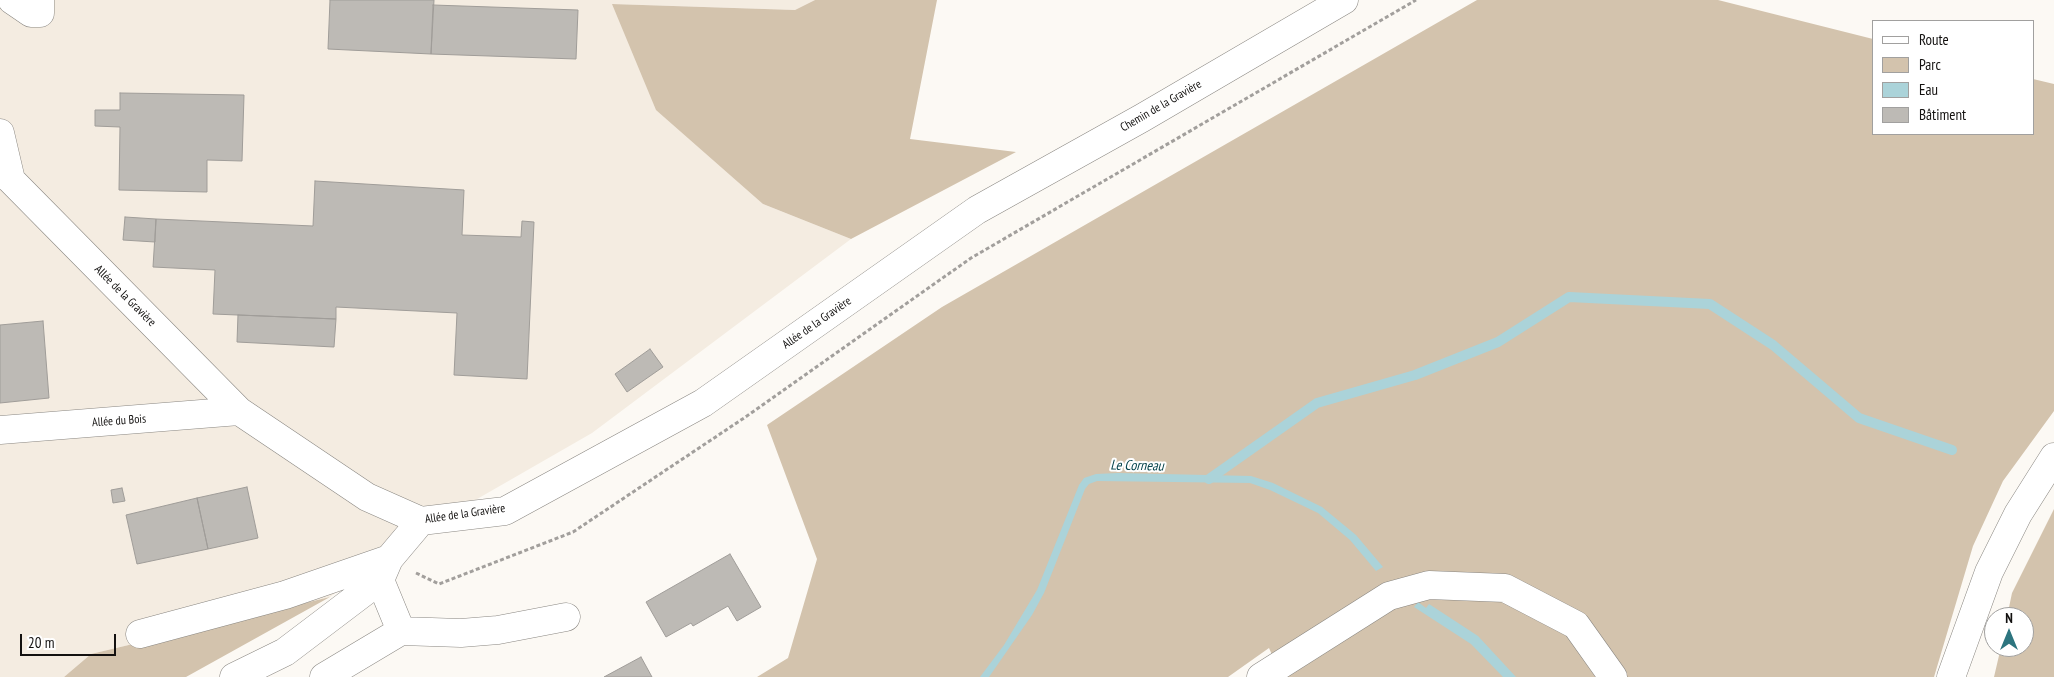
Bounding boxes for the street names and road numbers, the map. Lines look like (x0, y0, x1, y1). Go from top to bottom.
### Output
street label: Chemin de la Gravière (1118, 77, 1204, 135)
street label: Allée de la Gravière (91, 262, 159, 330)
street label: Allée de la Gravière (780, 294, 854, 352)
street label: Allée du Bois (92, 412, 146, 430)
street label: Allée de la Gravière (424, 501, 506, 527)

